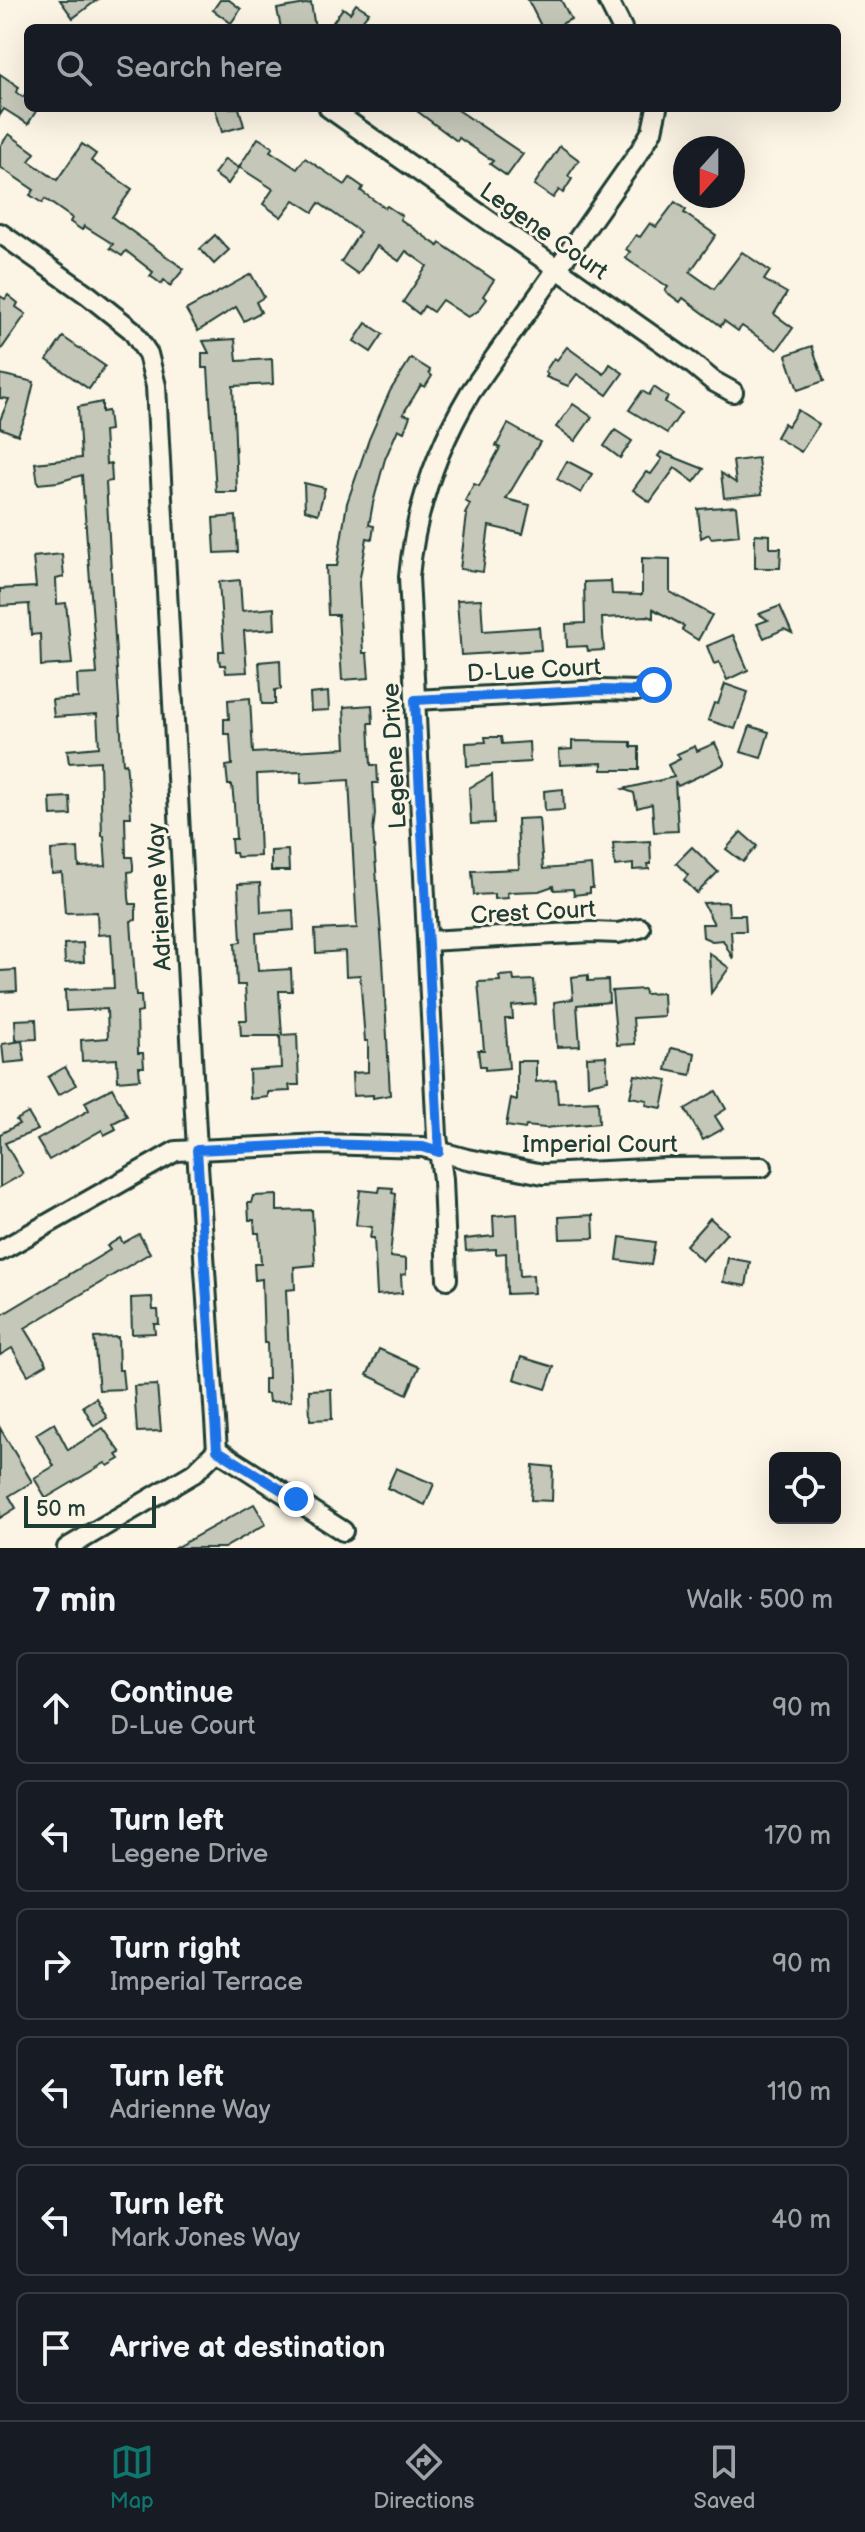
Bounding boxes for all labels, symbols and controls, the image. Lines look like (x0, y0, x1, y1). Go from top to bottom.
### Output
search box (24, 24, 841, 112)
icon: search (52, 46, 96, 90)
text: Search here (116, 50, 282, 86)
north arrow (673, 136, 745, 208)
street label: Legene Court (474, 177, 614, 287)
street label: D-Lue Court (466, 652, 602, 688)
route start (636, 667, 672, 703)
street label: Legene Drive (376, 682, 413, 830)
street label: Adrienne Way (141, 822, 178, 972)
street label: Crest Court (470, 895, 597, 930)
street label: Imperial Court (522, 1130, 678, 1159)
map controls (769, 1452, 841, 1524)
button: locate (769, 1452, 841, 1524)
route end (278, 1481, 314, 1517)
scale bar (24, 1492, 156, 1528)
text: 50 m (36, 1496, 86, 1523)
text: 7 min (32, 1580, 116, 1621)
text: Walk · 500 m (687, 1585, 833, 1616)
text: Continue (110, 1675, 233, 1711)
icon: ahead (34, 1686, 78, 1730)
text: 90 m (772, 1693, 831, 1724)
text: D-Lue Court (110, 1711, 255, 1742)
text: Turn left (110, 1803, 224, 1839)
icon: left (34, 1814, 78, 1858)
text: 170 m (764, 1821, 831, 1852)
text: Legene Drive (110, 1839, 268, 1870)
text: Turn right (110, 1931, 241, 1967)
icon: right (34, 1942, 78, 1986)
text: 90 m (772, 1949, 831, 1980)
text: Imperial Terrace (110, 1967, 303, 1998)
text: Turn left (110, 2059, 224, 2095)
icon: left (34, 2070, 78, 2114)
text: 110 m (767, 2077, 831, 2108)
text: Adrienne Way (110, 2095, 271, 2126)
text: Turn left (110, 2187, 224, 2223)
icon: left (34, 2198, 78, 2242)
text: 40 m (771, 2205, 831, 2236)
text: Mark Jones Way (110, 2223, 300, 2254)
icon: arrive (34, 2326, 78, 2370)
text: Arrive at destination (110, 2330, 386, 2366)
tab: Map (110, 2440, 154, 2515)
tab: Directions (373, 2440, 474, 2515)
tab: Saved (694, 2440, 755, 2515)

